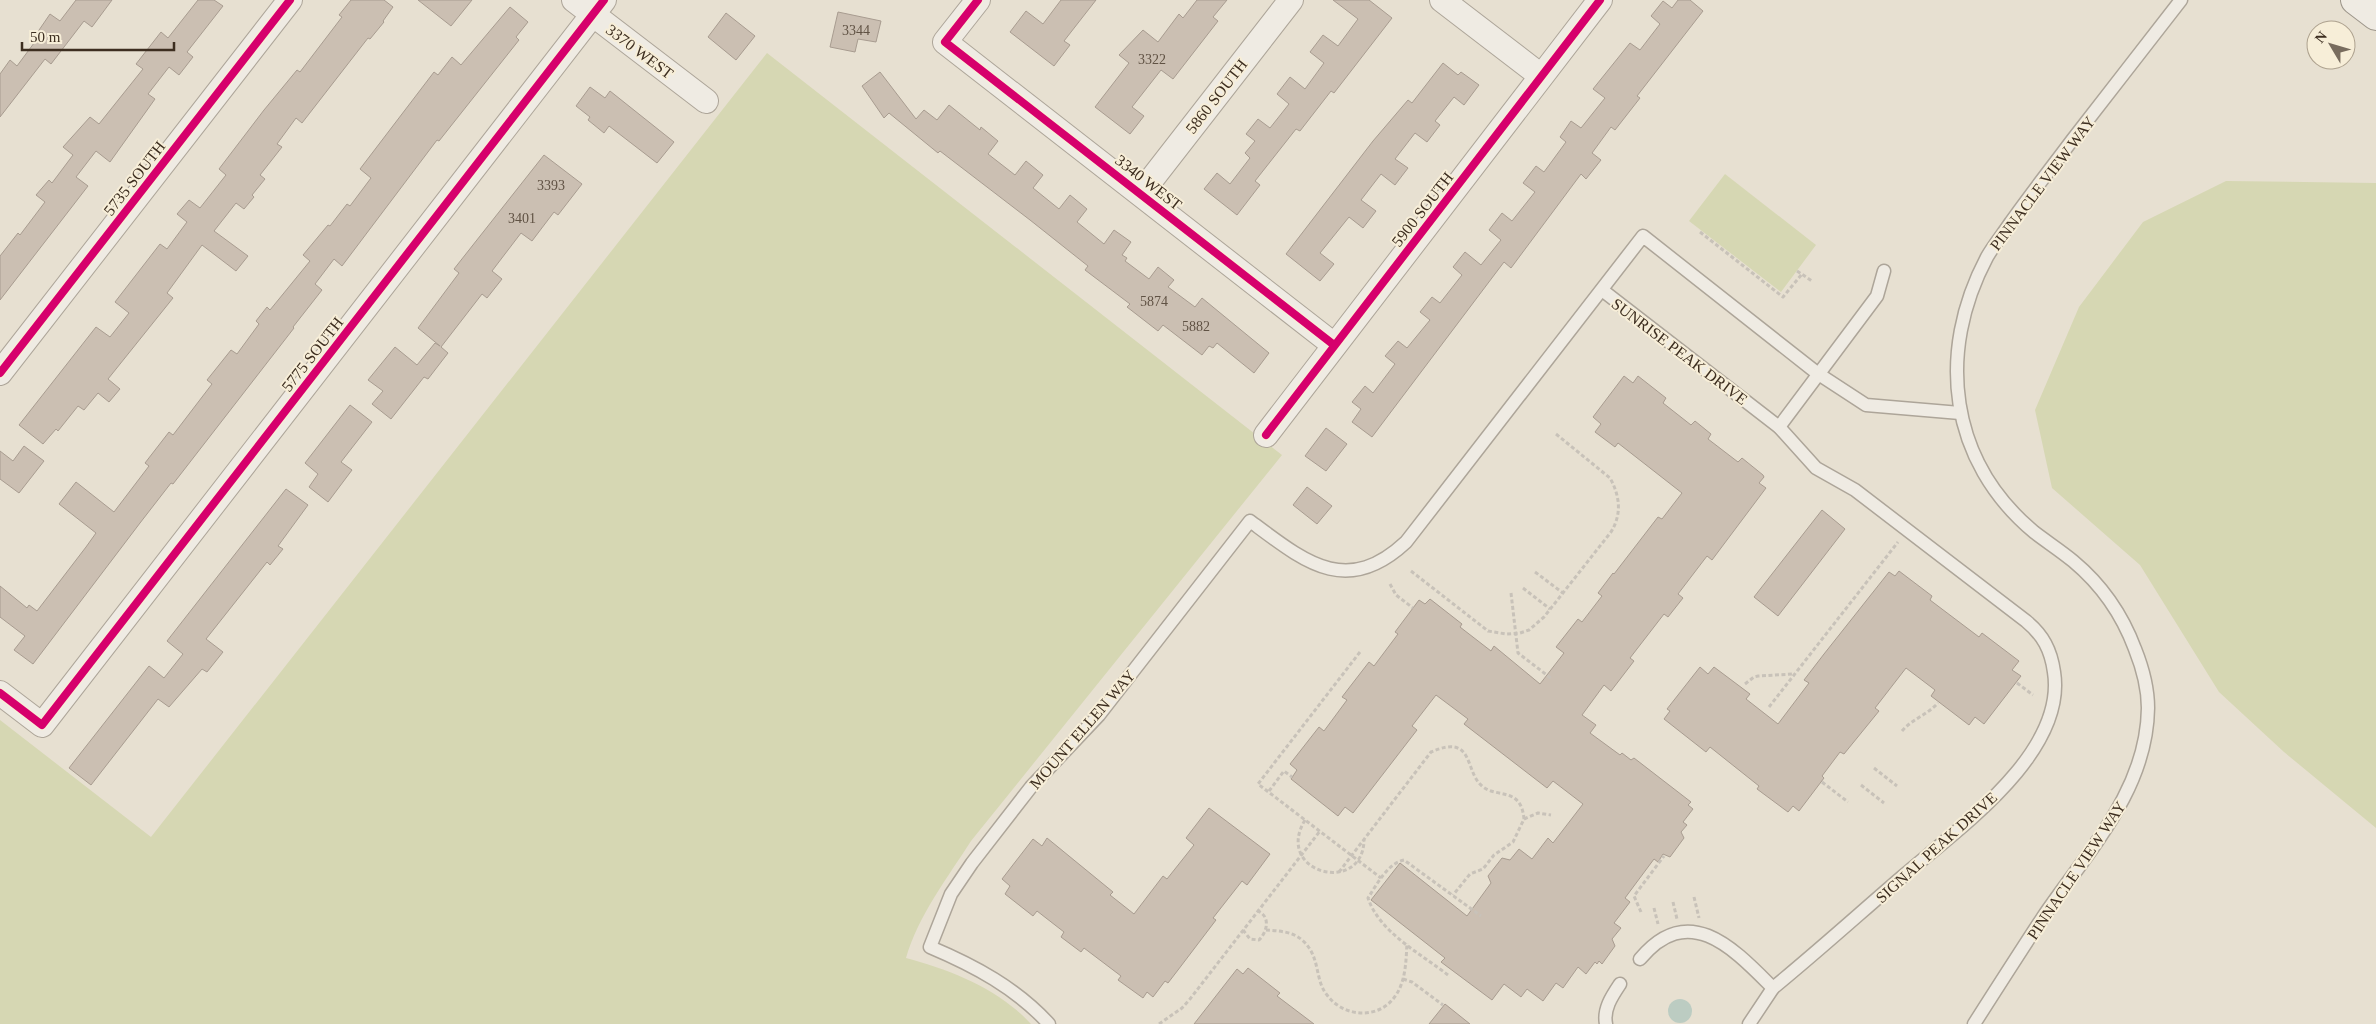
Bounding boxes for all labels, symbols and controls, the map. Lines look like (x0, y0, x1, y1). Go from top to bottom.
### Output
scale bar (22, 20, 175, 52)
north arrow (2306, 20, 2356, 70)
street label: 3370 WEST (603, 21, 677, 82)
house number: 3344 (842, 23, 870, 38)
text: 50 m (30, 29, 61, 45)
text: N (2312, 29, 2330, 46)
house number: 3322 (1138, 52, 1166, 67)
street label: 5860 SOUTH (1182, 56, 1251, 137)
street label: PINNACLE VIEW WAY (1987, 113, 2098, 253)
street label: 5735 SOUTH (100, 138, 169, 219)
street label: 3340 WEST (1112, 151, 1185, 214)
street label: 5900 SOUTH (1388, 169, 1457, 250)
house number: 3393 (537, 178, 565, 193)
house number: 3401 (508, 211, 536, 226)
house number: 5874 (1140, 294, 1168, 309)
street label: SUNRISE PEAK DRIVE (1609, 295, 1751, 408)
street label: 5775 SOUTH (278, 314, 347, 395)
house number: 5882 (1182, 319, 1210, 334)
street label: MOUNT ELLEN WAY (1026, 666, 1139, 792)
street label: SIGNAL PEAK DRIVE (1872, 789, 2000, 906)
street label: PINNACLE VIEW WAY (2024, 798, 2129, 943)

